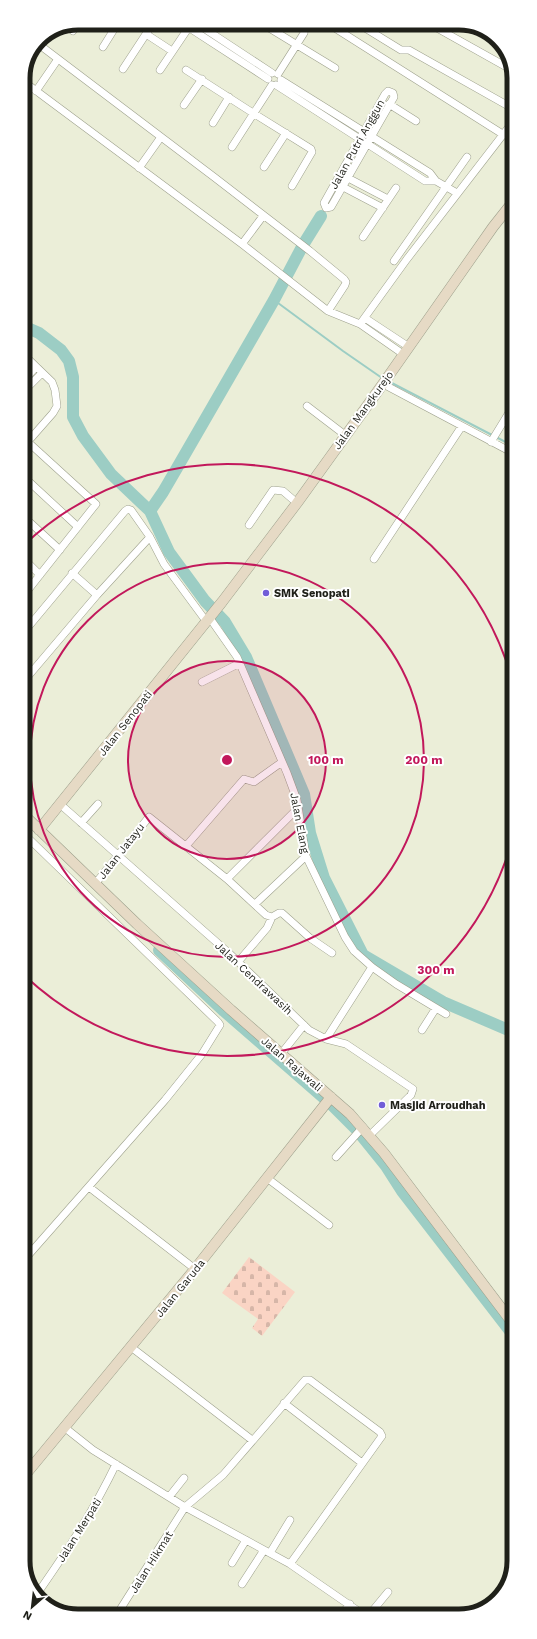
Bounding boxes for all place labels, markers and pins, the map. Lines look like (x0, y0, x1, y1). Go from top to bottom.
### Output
place label: SMK Senopati (274, 587, 350, 600)
marker: SMK Senopati (261, 588, 271, 598)
centre of rings (220, 753, 234, 767)
place label: Masjid Arroudhah (390, 1099, 486, 1112)
marker: Masjid Arroudhah (377, 1100, 387, 1110)

